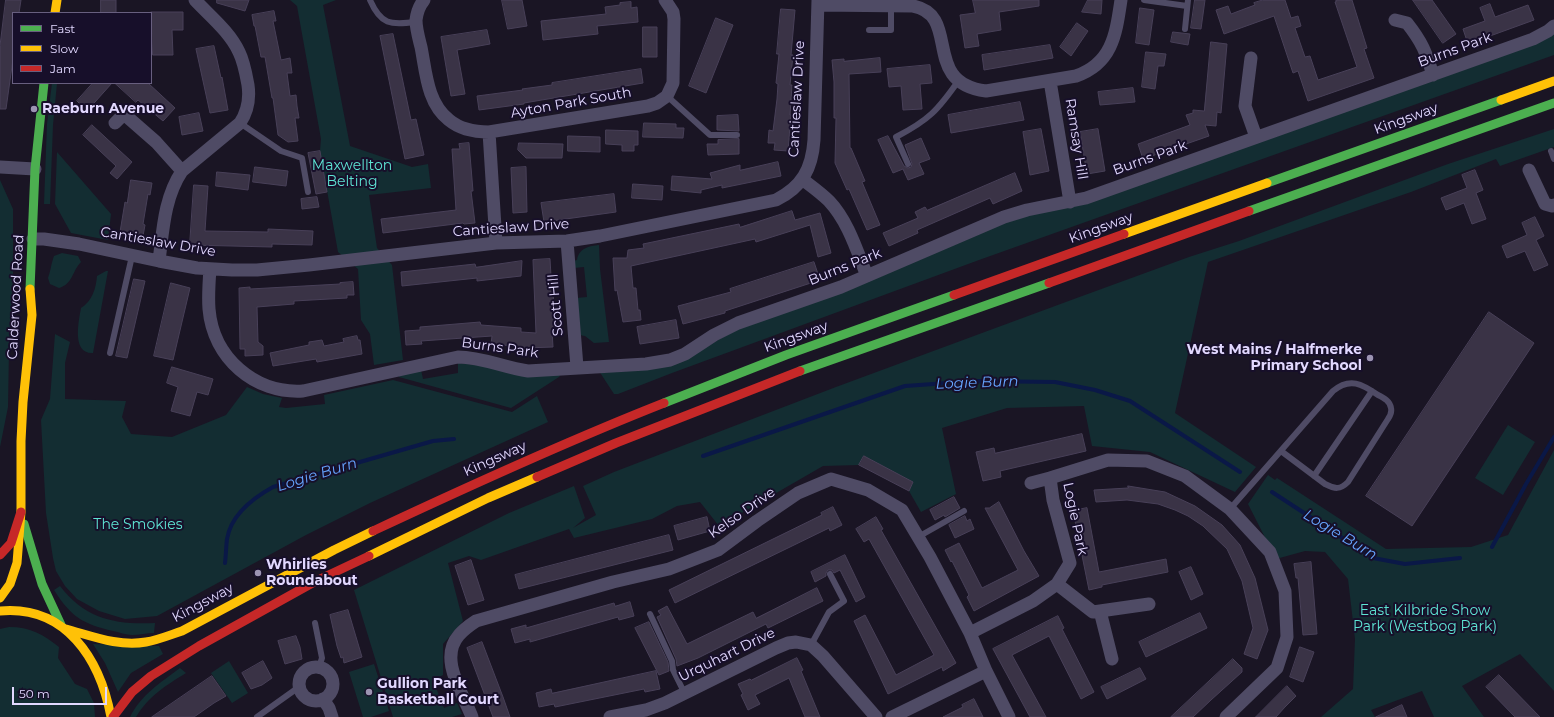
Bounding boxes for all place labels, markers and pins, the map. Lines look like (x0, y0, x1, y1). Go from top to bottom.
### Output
place label: Raeburn Avenue (42, 101, 164, 117)
marker: Raeburn Avenue (29, 104, 39, 114)
place label: West Mains / Halfmerke Primary School (1187, 342, 1362, 374)
marker: West Mains / Halfmerke Primary School (1365, 353, 1375, 363)
place label: Whirlies Roundabout (266, 557, 358, 590)
marker: Whirlies Roundabout (253, 568, 263, 578)
place label: Gullion Park Basketball Court (377, 676, 499, 708)
marker: Gullion Park Basketball Court (364, 687, 374, 697)

